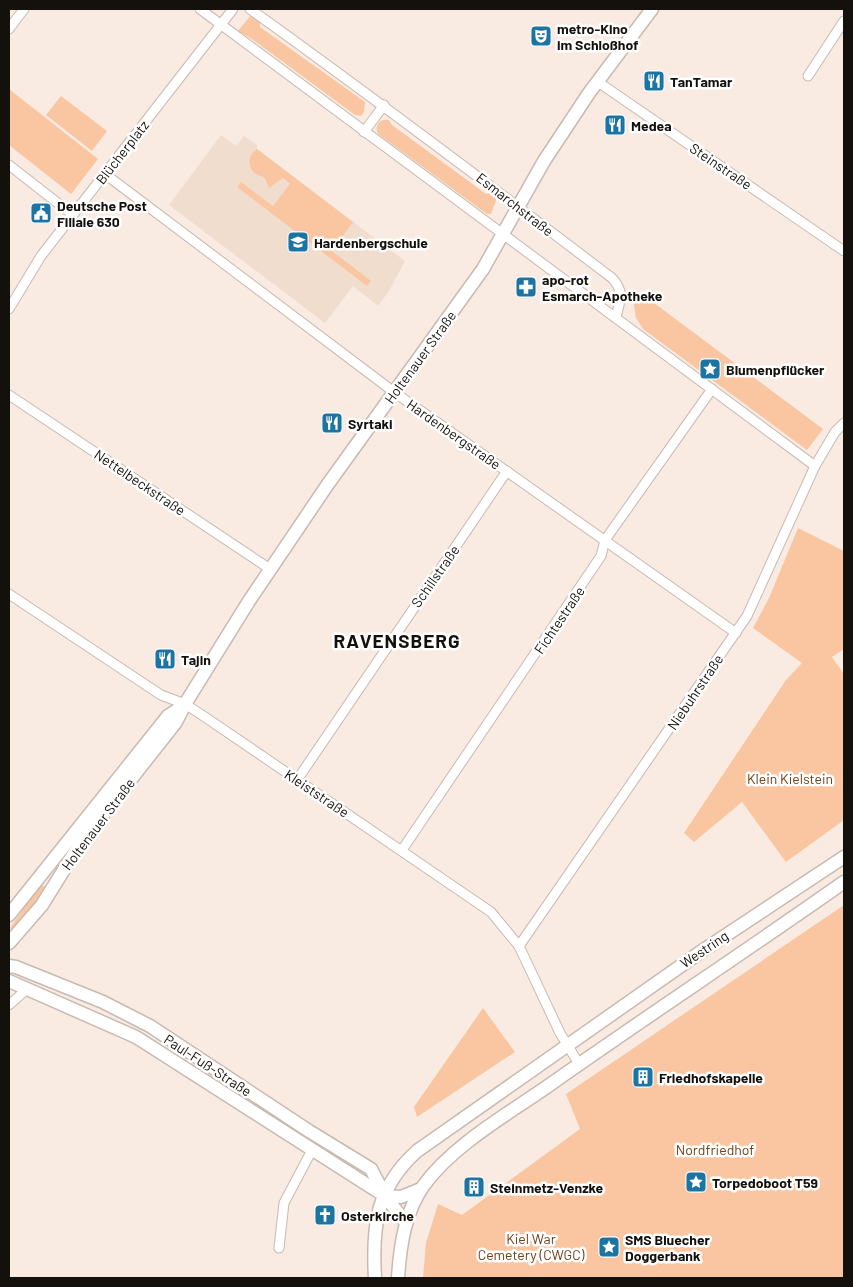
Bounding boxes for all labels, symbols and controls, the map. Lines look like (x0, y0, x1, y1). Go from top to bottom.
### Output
place label: metro-Kino im Schloßhof (557, 20, 638, 53)
theatre icon: metro-Kino im Schloßhof (529, 24, 553, 48)
restaurant icon: TanTamar (642, 69, 666, 93)
place label: TanTamar (670, 73, 733, 90)
restaurant icon: Medea (603, 113, 627, 137)
street label: Blücherplatz (92, 117, 152, 187)
place label: Medea (631, 117, 672, 134)
street label: Steinstraße (687, 139, 755, 193)
street label: Esmarchstraße (473, 169, 557, 239)
place label: Deutsche Post Filiale 630 (57, 197, 147, 230)
public building icon: Deutsche Post Filiale 630 (29, 201, 53, 225)
school or university icon: Hardenbergschule (286, 230, 310, 254)
place label: Hardenbergschule (314, 234, 428, 251)
place label: apo-rot Esmarch-Apotheke (542, 271, 663, 304)
pharmacy icon: apo-rot Esmarch-Apotheke (514, 275, 538, 299)
street label: Holtenauer Straße (381, 307, 459, 407)
place icon: Blumenpflücker (698, 357, 722, 381)
place label: Blumenpflücker (726, 361, 825, 378)
street label: Hardenbergstraße (404, 395, 504, 473)
restaurant icon: Syrtaki (320, 411, 344, 435)
place label: Syrtaki (348, 415, 393, 432)
street label: Nettelbeckstraße (91, 445, 189, 519)
street label: Schillstraße (407, 542, 463, 610)
street label: Fichtestraße (530, 583, 588, 657)
district label: RAVENSBERG (333, 629, 461, 652)
restaurant icon: Tajin (153, 647, 177, 671)
place label: Tajin (181, 651, 211, 668)
street label: Niebuhrstraße (663, 651, 727, 733)
street label: Kleiststraße (282, 765, 352, 821)
park label: Klein Kielstein (747, 770, 833, 787)
street label: Holtenauer Straße (58, 775, 138, 873)
street label: Westring (677, 927, 731, 971)
street label: Paul-Fuß-Straße (161, 1030, 255, 1100)
building icon: Friedhofskapelle (631, 1065, 655, 1089)
place label: Friedhofskapelle (659, 1069, 763, 1086)
park label: Nordfriedhof (676, 1141, 754, 1158)
place icon: Torpedoboot T59 (684, 1170, 708, 1194)
place label: Torpedoboot T59 (712, 1174, 818, 1191)
building icon: Steinmetz-Venzke (462, 1175, 486, 1199)
place label: Steinmetz-Venzke (490, 1179, 603, 1196)
church icon: Osterkirche (313, 1203, 337, 1227)
place label: Osterkirche (341, 1207, 414, 1224)
park label: Kiel War Cemetery (CWGC) (478, 1230, 585, 1263)
place label: SMS Bluecher Doggerbank (625, 1231, 711, 1264)
place icon: SMS Bluecher Doggerbank (597, 1235, 621, 1259)

